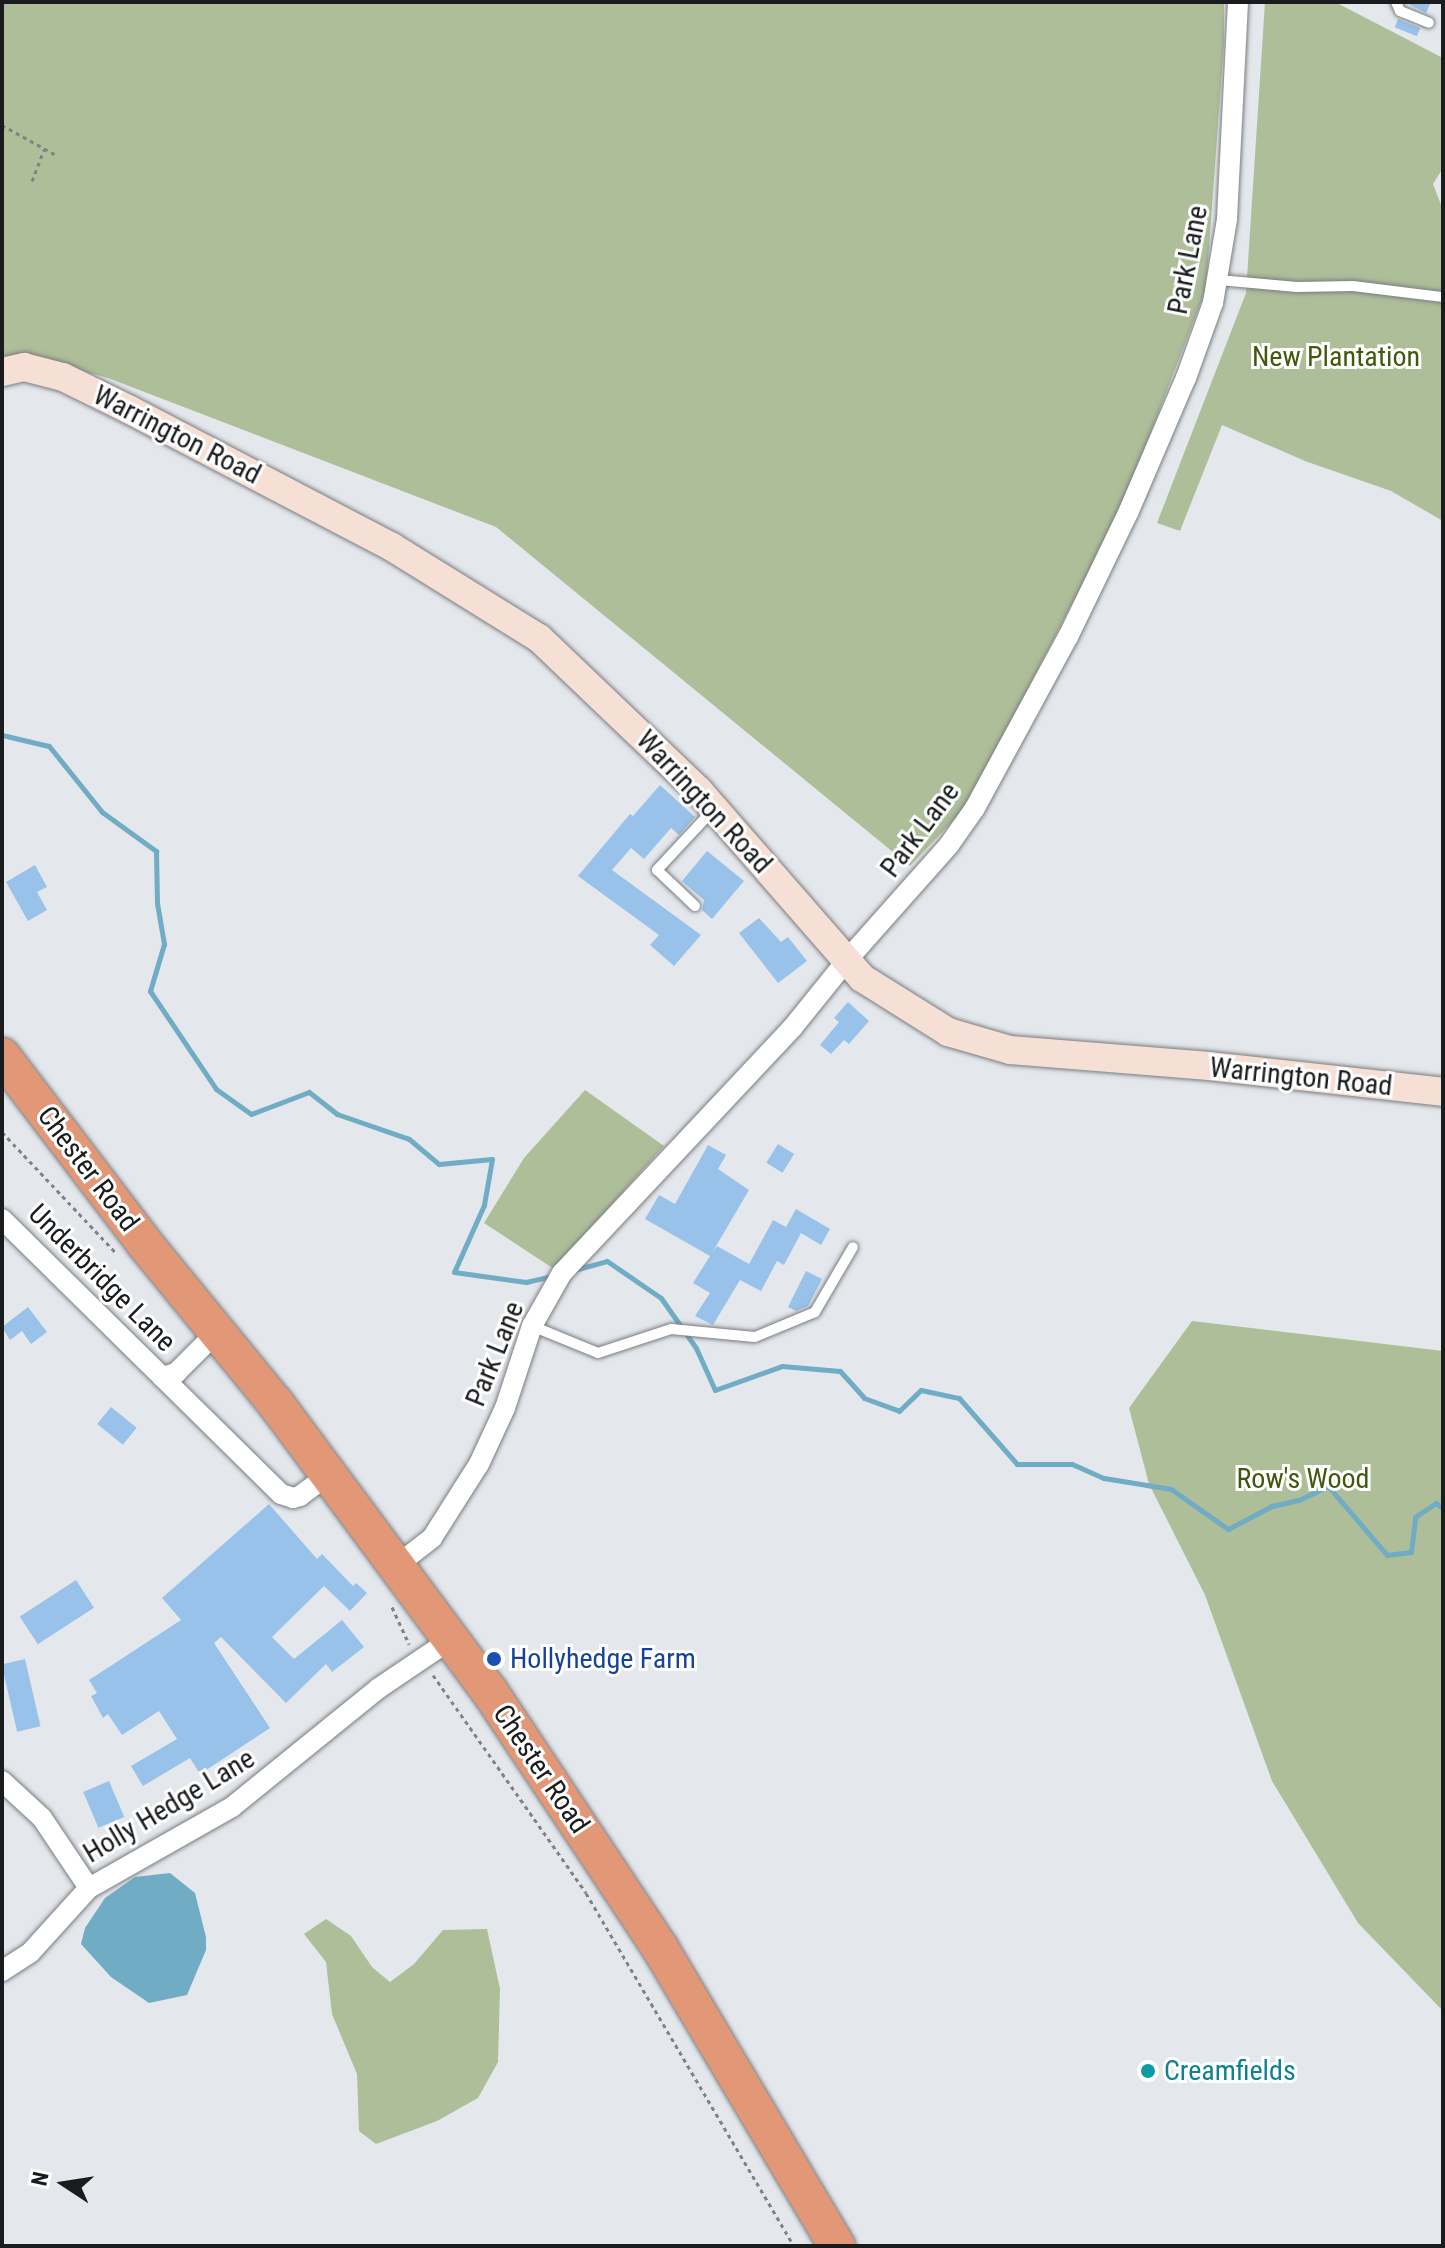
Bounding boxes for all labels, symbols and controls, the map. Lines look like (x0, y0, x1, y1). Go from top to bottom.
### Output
street label: Park Lane (1161, 203, 1215, 317)
park label: New Plantation (1252, 340, 1420, 374)
street label: Warrington Road (88, 378, 266, 492)
street label: Warrington Road (629, 723, 779, 881)
street label: Park Lane (874, 776, 966, 884)
street label: Warrington Road (1208, 1051, 1394, 1103)
street label: Chester Road (30, 1100, 146, 1238)
street label: Underbridge Lane (21, 1197, 183, 1359)
street label: Park Lane (459, 1297, 531, 1411)
park label: Row's Wood (1236, 1462, 1370, 1496)
place label: Hollyhedge Farm (510, 1642, 696, 1676)
marker: Hollyhedge Farm (485, 1650, 503, 1668)
street label: Chester Road (486, 1698, 596, 1840)
street label: Holly Hedge Lane (77, 1742, 261, 1870)
place label: Creamfields (1164, 2054, 1296, 2088)
marker: Creamfields (1139, 2062, 1157, 2080)
north arrow (24, 2144, 104, 2224)
text: N (26, 2170, 54, 2188)

